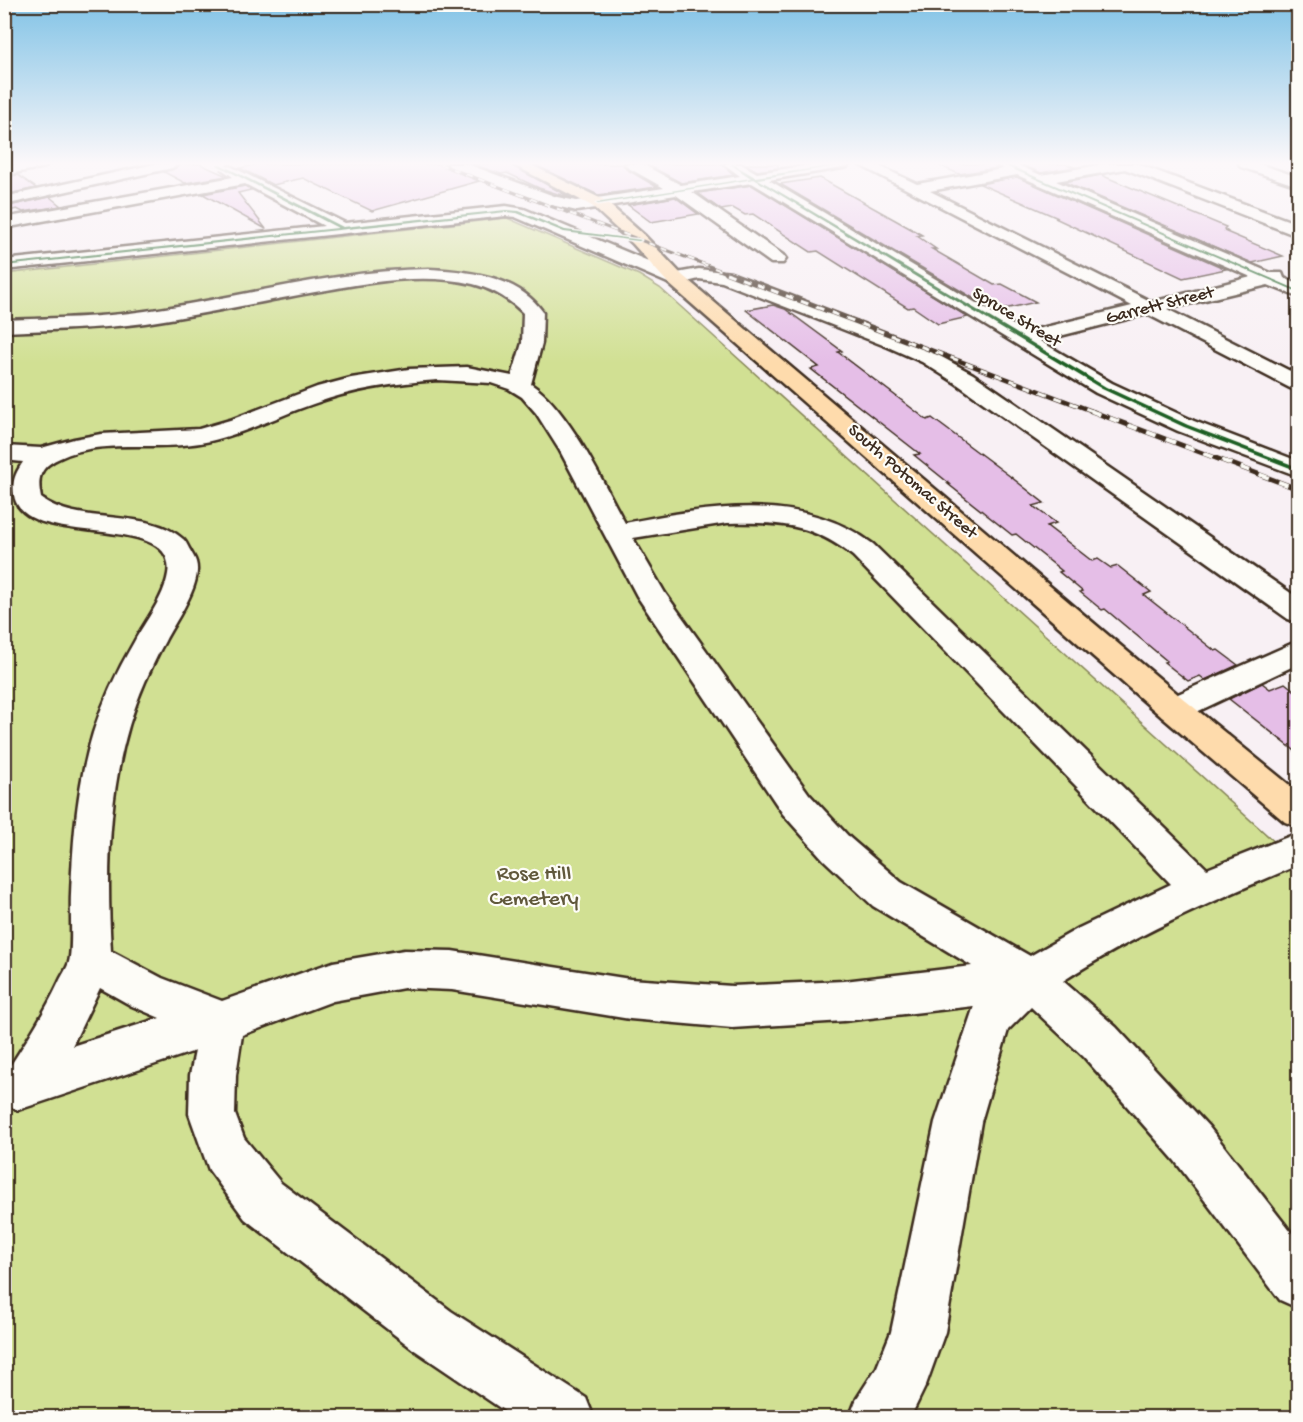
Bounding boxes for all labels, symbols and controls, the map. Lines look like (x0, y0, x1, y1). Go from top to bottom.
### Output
street label: Garrett Street (1104, 282, 1218, 330)
street label: Spruce Street (968, 283, 1066, 354)
street label: South Potomac Street (843, 420, 982, 545)
park label: Rose Hill Cemetery (489, 862, 579, 913)

